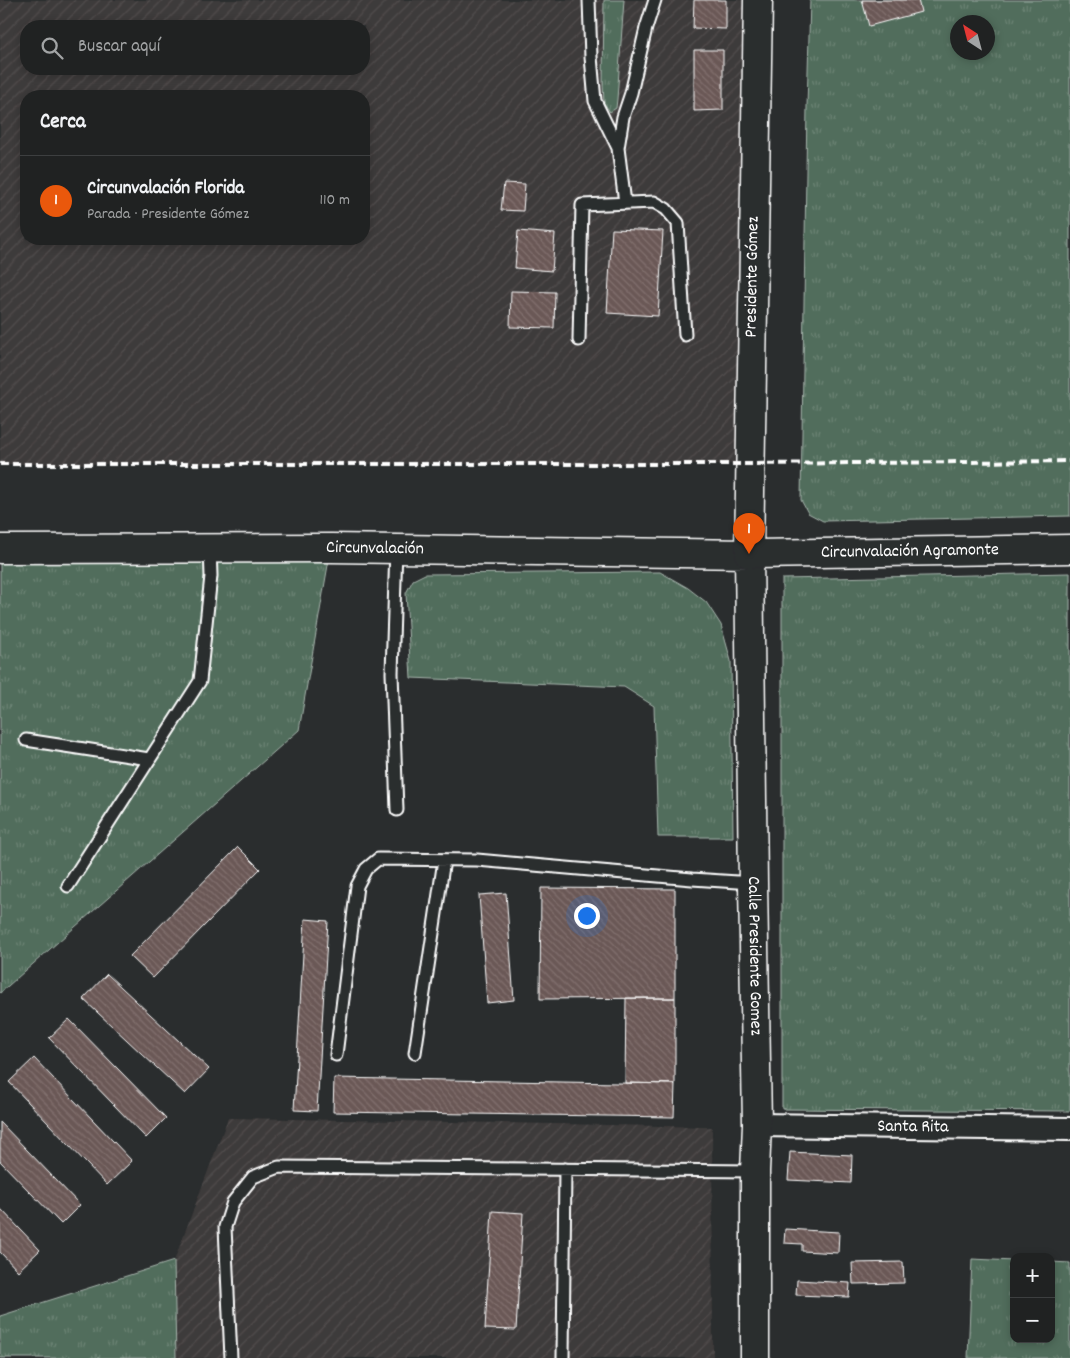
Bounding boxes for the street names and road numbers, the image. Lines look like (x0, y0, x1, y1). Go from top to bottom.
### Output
street label: Presidente Gómez (739, 216, 767, 338)
street label: Circunvalación (326, 535, 424, 562)
street label: Circunvalación Agramonte (821, 538, 999, 565)
street label: Calle Presidente Gomez (740, 876, 768, 1036)
street label: Santa Rita (877, 1114, 949, 1140)

